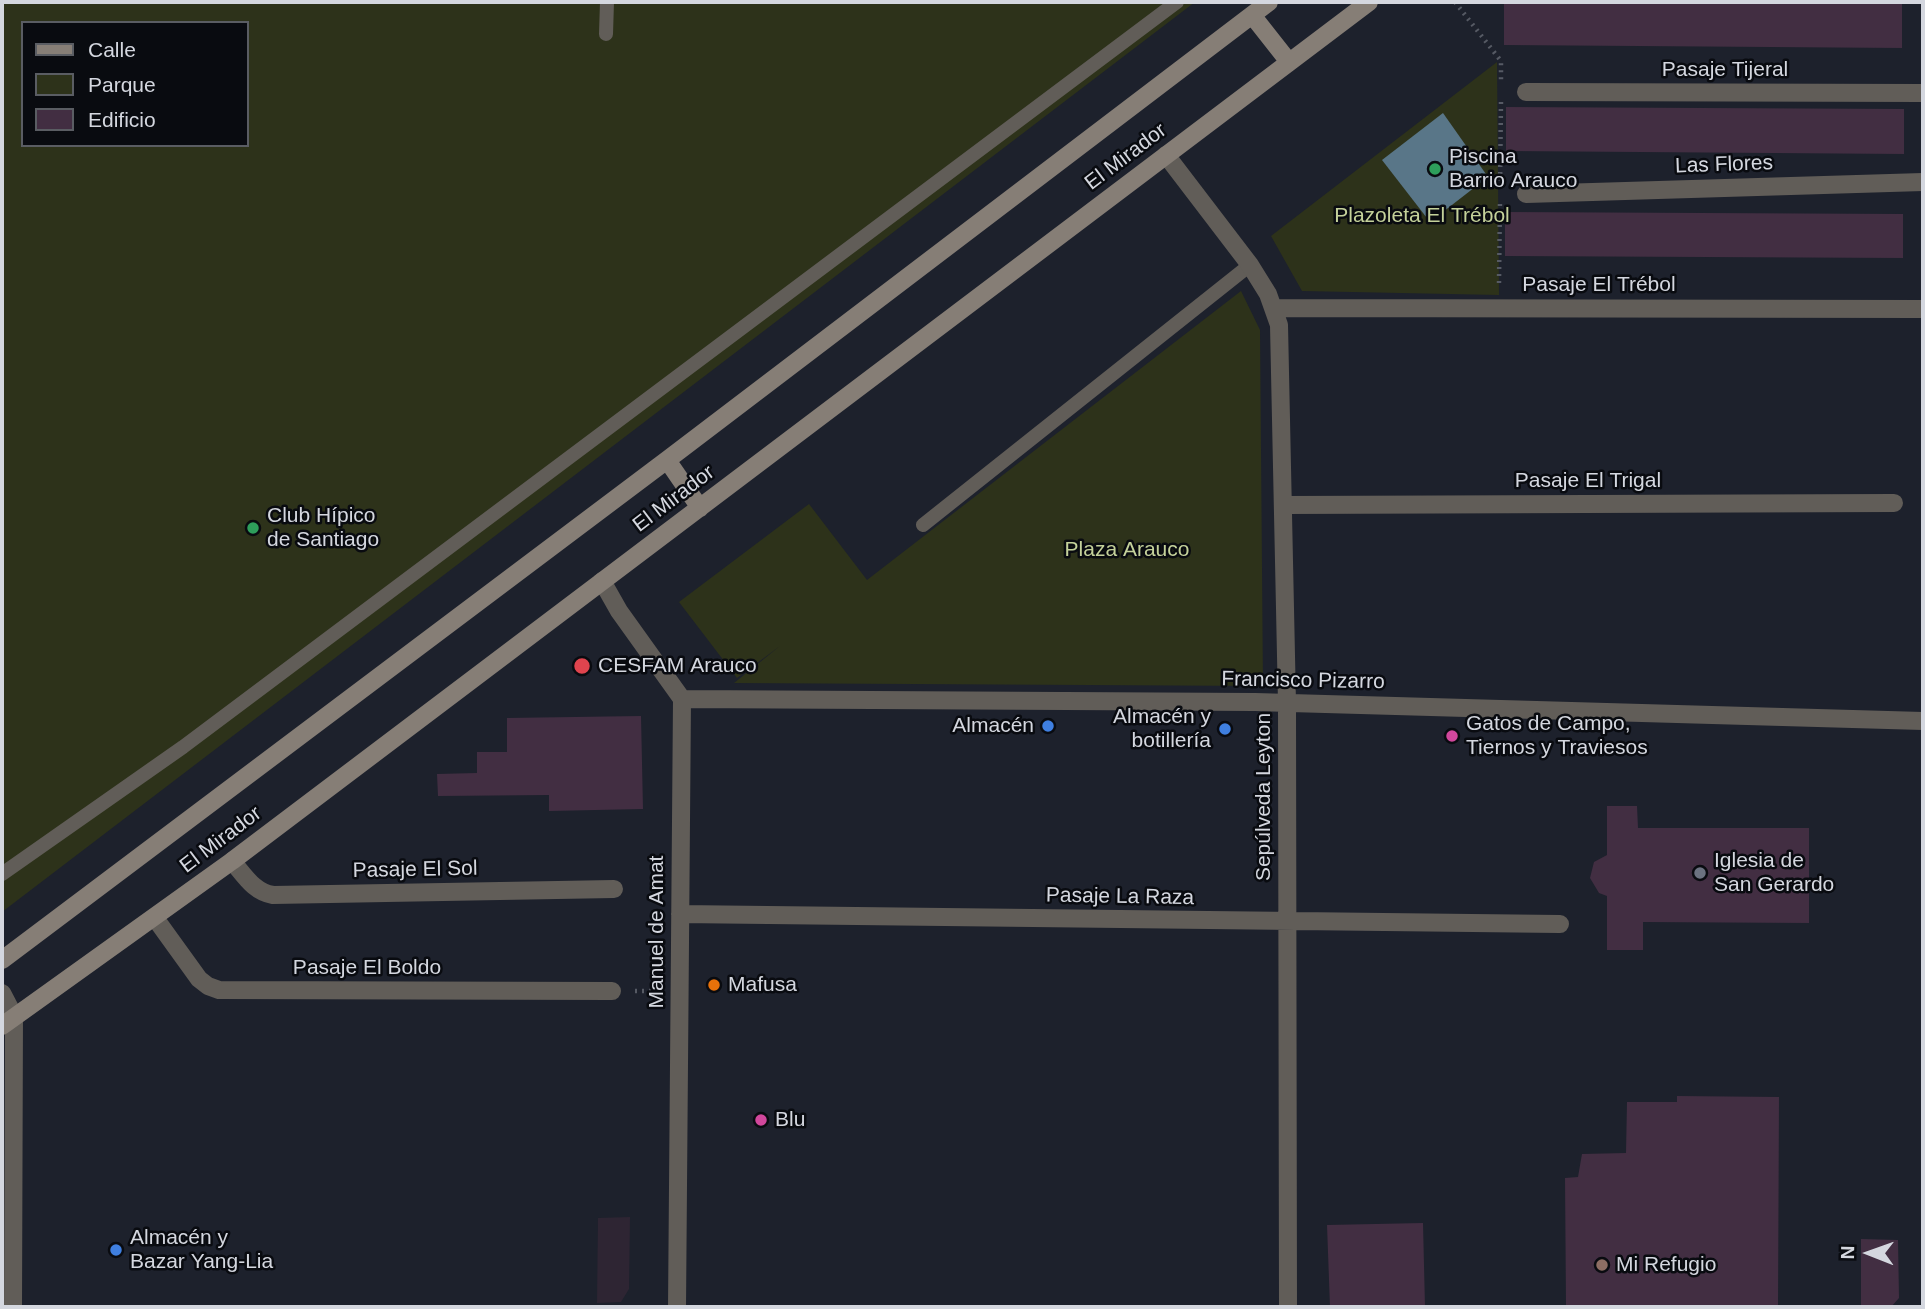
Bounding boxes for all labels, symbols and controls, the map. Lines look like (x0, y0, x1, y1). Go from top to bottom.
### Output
legend (21, 21, 248, 147)
text: Calle (88, 38, 136, 61)
street label: Pasaje Tijeral (1662, 57, 1788, 83)
text: Parque (88, 73, 156, 96)
text: Edificio (88, 108, 156, 131)
street label: El Mirador (1080, 118, 1172, 196)
place label: Piscina Barrio Arauco (1449, 144, 1577, 194)
street label: Las Flores (1675, 151, 1773, 179)
marker: Piscina Barrio Arauco (1427, 161, 1443, 177)
park label: Plazoleta El Trébol (1334, 203, 1510, 229)
street label: Pasaje El Trébol (1522, 272, 1676, 298)
street label: El Mirador (628, 460, 720, 538)
street label: Pasaje El Trigal (1515, 468, 1661, 494)
place label: Club Hípico de Santiago (267, 503, 379, 553)
marker: Club Hípico de Santiago (245, 520, 261, 536)
park label: Plaza Arauco (1065, 537, 1189, 563)
place label: CESFAM Arauco (598, 653, 757, 679)
marker: CESFAM Arauco (572, 656, 592, 676)
street label: Francisco Pizarro (1221, 667, 1385, 695)
place label: Almacén y botillería (1113, 704, 1211, 754)
place label: Gatos de Campo, Tiernos y Traviesos (1466, 711, 1648, 761)
place label: Almacén (952, 713, 1034, 739)
street label: Sepúlveda Leyton (1251, 713, 1277, 881)
marker: Almacén (1040, 718, 1056, 734)
marker: Almacén y botillería (1217, 721, 1233, 737)
marker: Gatos de Campo, Tiernos y Traviesos (1444, 728, 1460, 744)
street label: El Mirador (175, 801, 267, 879)
place label: Iglesia de San Gerardo (1714, 848, 1834, 898)
street label: Pasaje El Sol (352, 856, 478, 884)
street label: Manuel de Amat (644, 856, 670, 1008)
marker: Iglesia de San Gerardo (1692, 865, 1708, 881)
street label: Pasaje La Raza (1046, 883, 1194, 911)
street label: Pasaje El Boldo (293, 955, 441, 981)
place label: Mafusa (728, 972, 797, 998)
marker: Mafusa (706, 977, 722, 993)
place label: Blu (775, 1107, 805, 1133)
marker: Blu (753, 1112, 769, 1128)
north arrow (1834, 1218, 1904, 1288)
place label: Almacén y Bazar Yang-Lia (130, 1225, 273, 1275)
marker: Almacén y Bazar Yang-Lia (108, 1242, 124, 1258)
text: N (1837, 1246, 1858, 1260)
place label: Mi Refugio (1616, 1252, 1716, 1278)
marker: Mi Refugio (1594, 1257, 1610, 1273)

